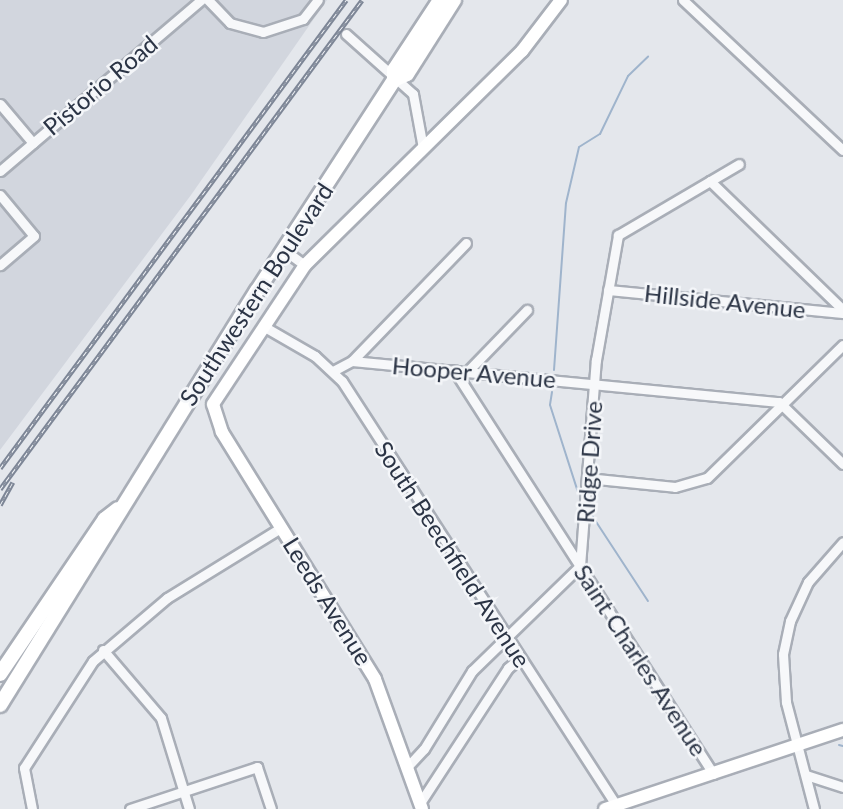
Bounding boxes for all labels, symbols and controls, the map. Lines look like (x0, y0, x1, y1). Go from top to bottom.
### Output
street label: Pistorio Road (37, 29, 163, 141)
street label: Southwestern Boulevard (173, 177, 339, 411)
street label: Hillside Avenue (642, 278, 808, 324)
street label: Hooper Avenue (390, 350, 558, 394)
street label: Ridge Drive (570, 400, 608, 524)
street label: South Beechfield Avenue (369, 435, 537, 673)
street label: Leeds Avenue (277, 531, 379, 671)
street label: Saint Charles Avenue (568, 559, 714, 761)

